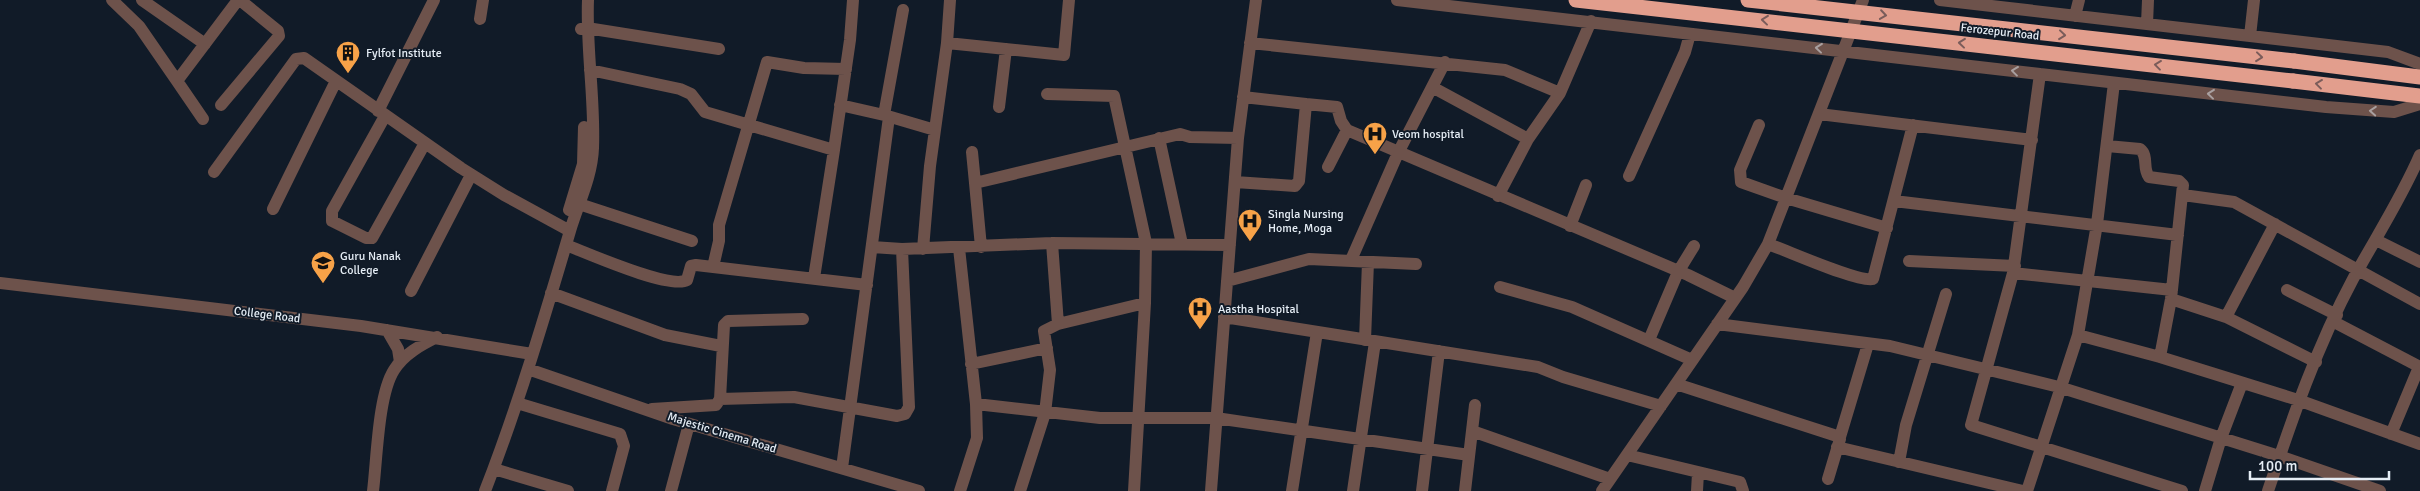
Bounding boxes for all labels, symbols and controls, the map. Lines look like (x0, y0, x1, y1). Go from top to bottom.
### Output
one-way arrow (1879, 9, 1888, 19)
one-way arrow (1761, 15, 1769, 26)
street label: Ferozepur Road (1960, 20, 2040, 44)
one-way arrow (2059, 29, 2067, 40)
one-way arrow (1957, 38, 1965, 49)
building icon: Fylfot Institute (335, 40, 361, 74)
one-way arrow (1815, 43, 1823, 54)
place label: Fylfot Institute (366, 46, 442, 61)
one-way arrow (2255, 51, 2263, 62)
one-way arrow (2154, 60, 2162, 71)
one-way arrow (2011, 66, 2019, 77)
one-way arrow (2315, 79, 2323, 90)
one-way arrow (2207, 89, 2215, 100)
one-way arrow (2368, 106, 2376, 117)
hospital icon: Veom hospital (1362, 121, 1388, 155)
place label: Veom hospital (1392, 127, 1465, 142)
place label: Singla Nursing Home, Moga (1268, 207, 1344, 236)
hospital icon: Singla Nursing Home, Moga (1237, 208, 1263, 242)
place label: Guru Nanak College (340, 249, 401, 278)
school or university icon: Guru Nanak College (310, 250, 336, 284)
hospital icon: Aastha Hospital (1187, 296, 1213, 330)
place label: Aastha Hospital (1218, 302, 1300, 317)
street label: College Road (233, 303, 301, 327)
street label: Majestic Cinema Road (666, 409, 778, 457)
scale bar (2250, 448, 2389, 480)
text: 100 m (2258, 457, 2298, 475)

